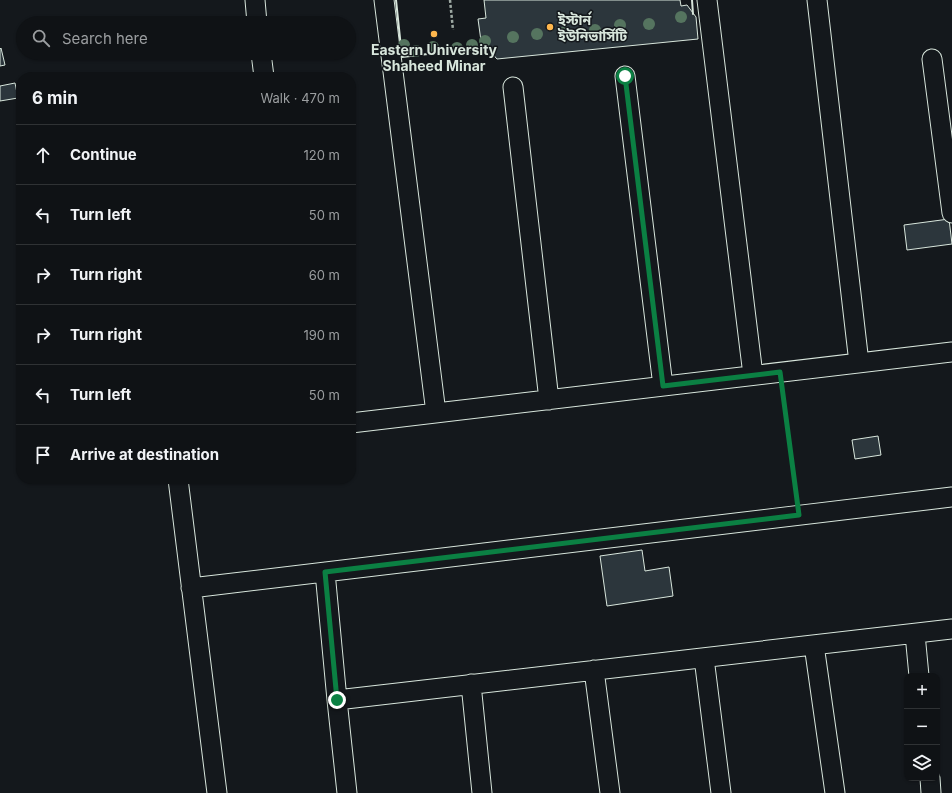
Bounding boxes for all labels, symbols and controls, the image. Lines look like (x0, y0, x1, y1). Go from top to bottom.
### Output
place label: ইস্টার্ন ইউনিভার্সিটি (557, 10, 627, 44)
search box (16, 16, 356, 60)
marker: ইস্টার্ন ইউনিভার্সিটি (545, 22, 555, 32)
icon: search (30, 27, 52, 49)
text: Search here (62, 29, 148, 48)
marker: Eastern University Shaheed Minar (429, 29, 439, 39)
place label: Eastern University Shaheed Minar (371, 41, 498, 74)
route start (616, 67, 634, 85)
text: 6 min (32, 88, 78, 108)
text: Walk · 470 m (260, 90, 340, 106)
icon: ahead (32, 144, 54, 166)
text: Continue (70, 145, 137, 164)
text: 120 m (304, 147, 340, 163)
icon: left (32, 204, 54, 226)
text: Turn left (70, 205, 131, 224)
text: 50 m (309, 207, 340, 223)
icon: right (32, 264, 54, 286)
text: Turn right (70, 265, 142, 284)
text: 60 m (309, 267, 340, 283)
icon: right (32, 324, 54, 346)
text: Turn right (70, 325, 142, 344)
text: 190 m (303, 327, 340, 343)
icon: left (32, 384, 54, 406)
text: Turn left (70, 385, 131, 404)
text: 50 m (309, 387, 340, 403)
icon: arrive (32, 444, 54, 466)
text: Arrive at destination (70, 445, 219, 464)
map controls (904, 673, 940, 781)
button: + (904, 673, 940, 709)
route end (328, 691, 346, 709)
button: − (904, 709, 940, 745)
button: layers (904, 745, 940, 781)

